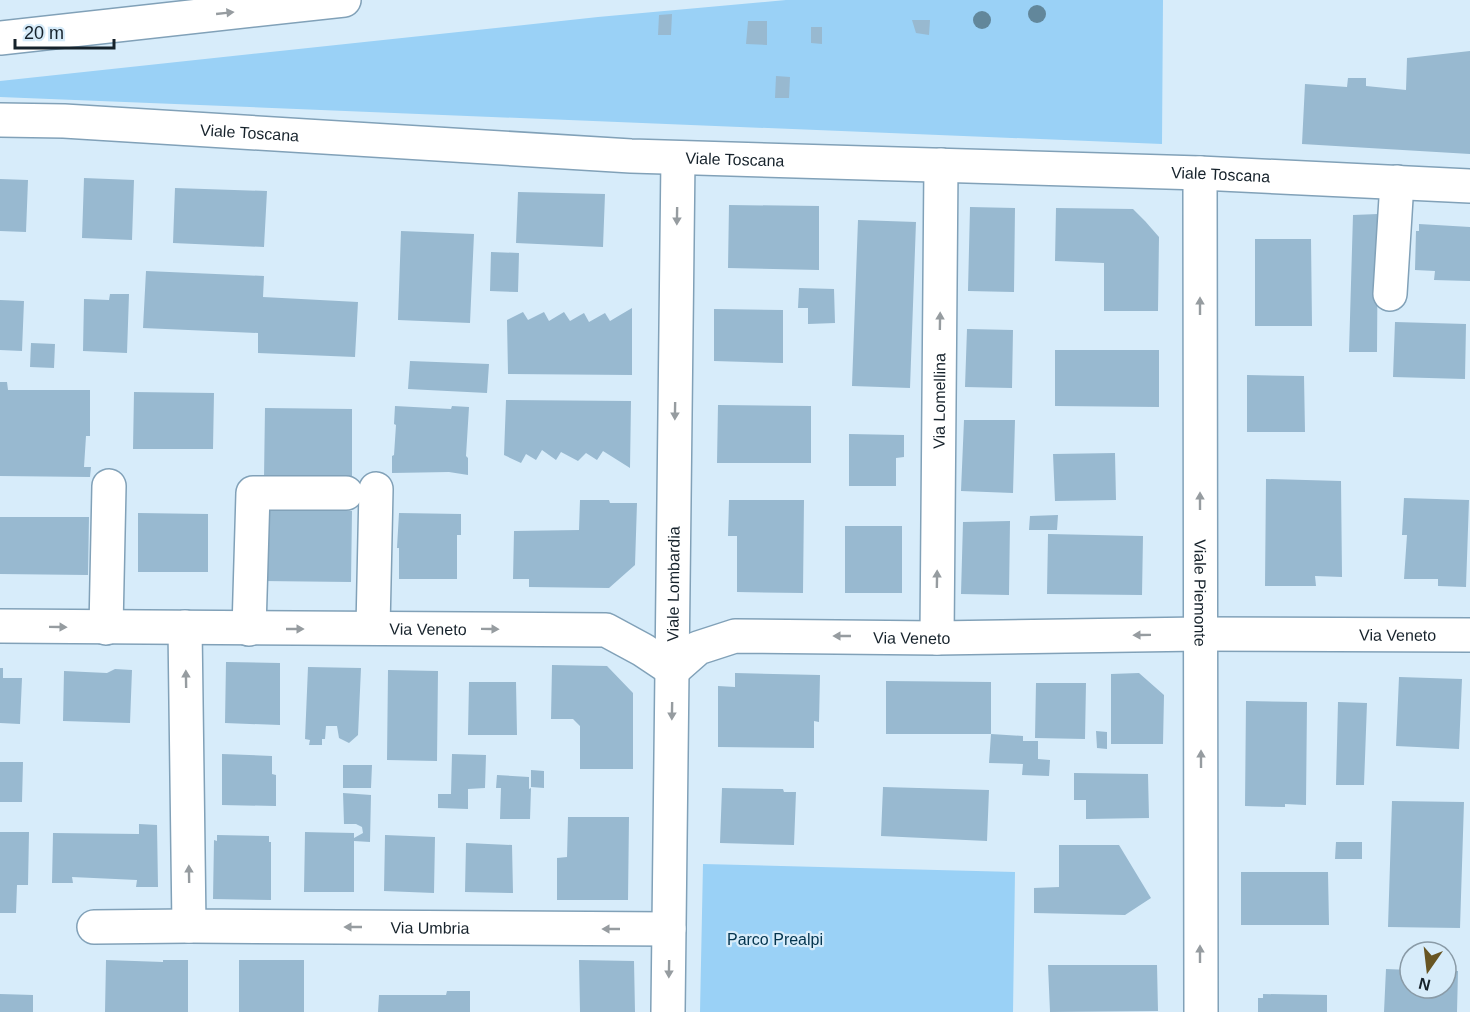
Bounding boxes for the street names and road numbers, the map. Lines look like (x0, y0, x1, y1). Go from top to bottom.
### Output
street label: Viale Toscana (200, 121, 300, 144)
street label: Viale Toscana (685, 149, 785, 169)
street label: Viale Toscana (1171, 164, 1271, 185)
street label: Via Lomellina (930, 353, 948, 449)
street label: Viale Lombardia (664, 526, 682, 642)
street label: Viale Piemonte (1192, 539, 1209, 647)
street label: Via Veneto (389, 620, 467, 638)
street label: Via Veneto (1359, 626, 1436, 643)
street label: Via Veneto (873, 629, 950, 647)
street label: Via Umbria (390, 919, 470, 936)

